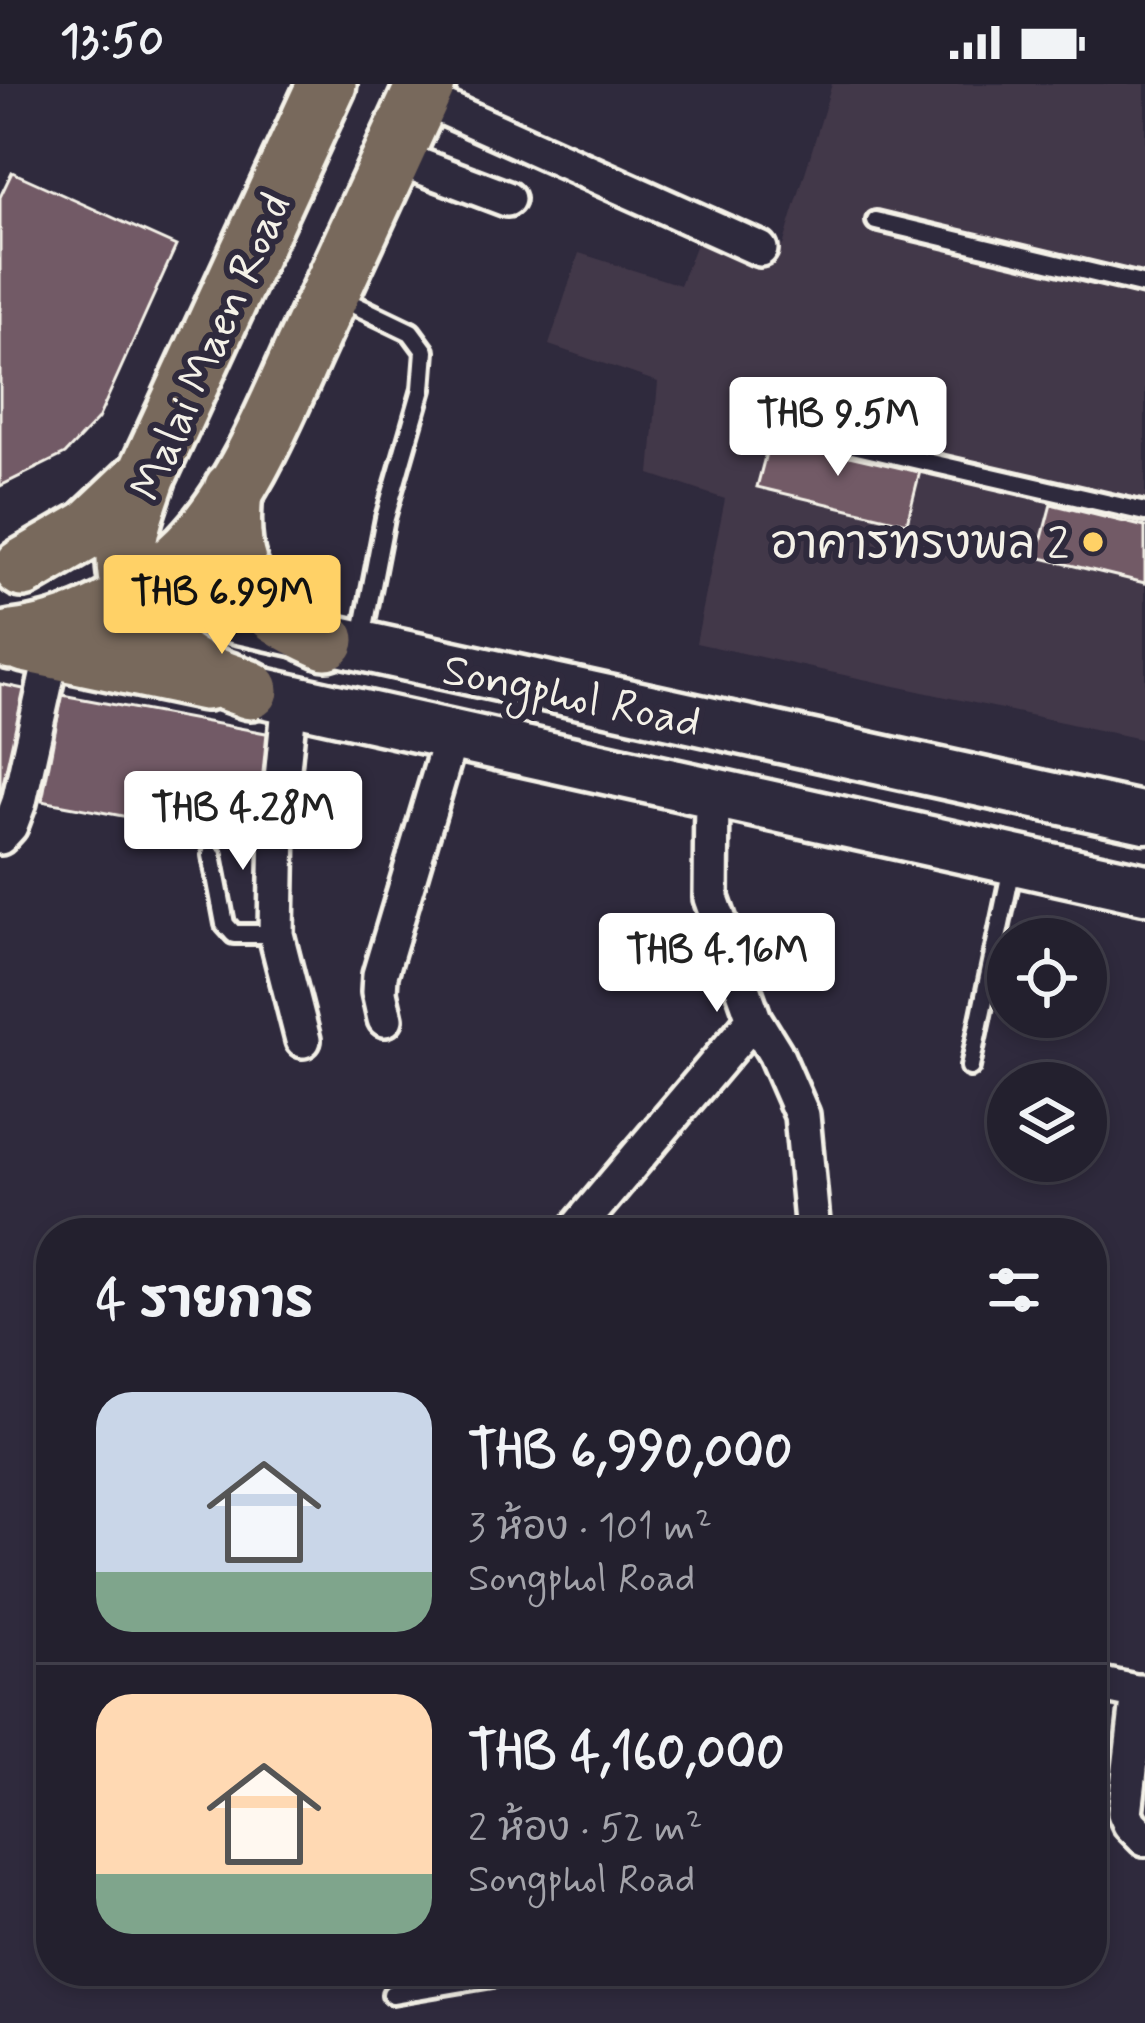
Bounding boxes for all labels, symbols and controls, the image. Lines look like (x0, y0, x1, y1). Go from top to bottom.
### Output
text: 13:50 (60, 13, 164, 72)
street label: Malai Maen Road (118, 184, 306, 510)
pin: THB 9.5M (714, 377, 962, 479)
text: THB 9.5M (756, 390, 920, 441)
place label: อาคารทรงพล 2 (771, 516, 1069, 575)
marker: อาคารทรงพล 2 (1080, 529, 1106, 555)
pin: THB 6.99M (85, 555, 359, 657)
text: THB 6.99M (131, 568, 313, 619)
street label: Songphol Road (436, 641, 706, 757)
pin: THB 4.28M (106, 771, 380, 873)
text: THB 4.28M (151, 784, 335, 835)
pin: THB 4.16M (580, 913, 854, 1015)
map controls (987, 918, 1107, 1182)
button: locate (987, 918, 1107, 1038)
text: THB 4.16M (626, 926, 808, 977)
button: layers (987, 1062, 1107, 1182)
icon: filters (981, 1257, 1047, 1323)
text: 4 รายการ (96, 1269, 314, 1335)
text: THB 6,990,000 (468, 1420, 792, 1486)
icon: home (192, 1440, 336, 1584)
text: 3 ห้อง · 101 m² (468, 1503, 712, 1554)
text: Songphol Road (468, 1554, 695, 1605)
text: THB 4,160,000 (468, 1721, 785, 1787)
icon: home (192, 1742, 336, 1886)
text: 2 ห้อง · 52 m² (468, 1804, 703, 1855)
text: Songphol Road (468, 1855, 695, 1906)

